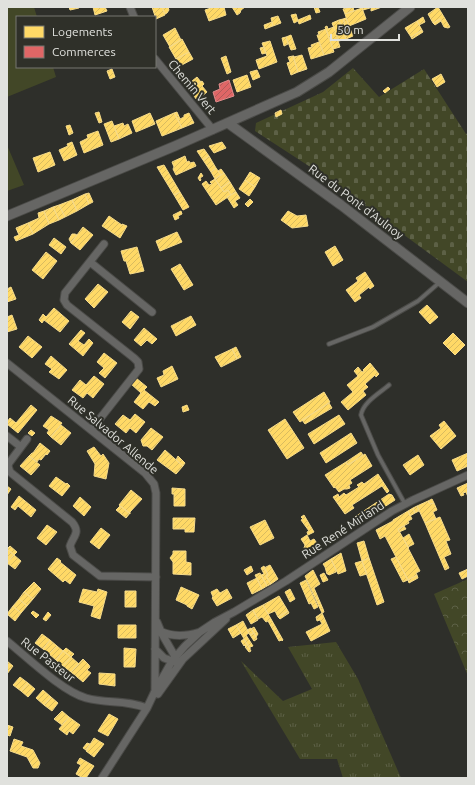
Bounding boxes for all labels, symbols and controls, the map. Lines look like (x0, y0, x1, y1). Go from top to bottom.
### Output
legend (16, 16, 156, 68)
scale bar (331, 16, 399, 42)
text: 50 m (337, 23, 364, 36)
text: Logements (52, 25, 112, 38)
text: Commerces (52, 45, 116, 58)
street label: Chemin Vert (166, 57, 219, 117)
street label: Rue du Pont d'Aulnoy (306, 162, 406, 242)
street label: Rue Salvador Allende (66, 393, 161, 476)
street label: Rue René Mirland (299, 498, 386, 561)
street label: Rue Pasteur (19, 635, 78, 685)

